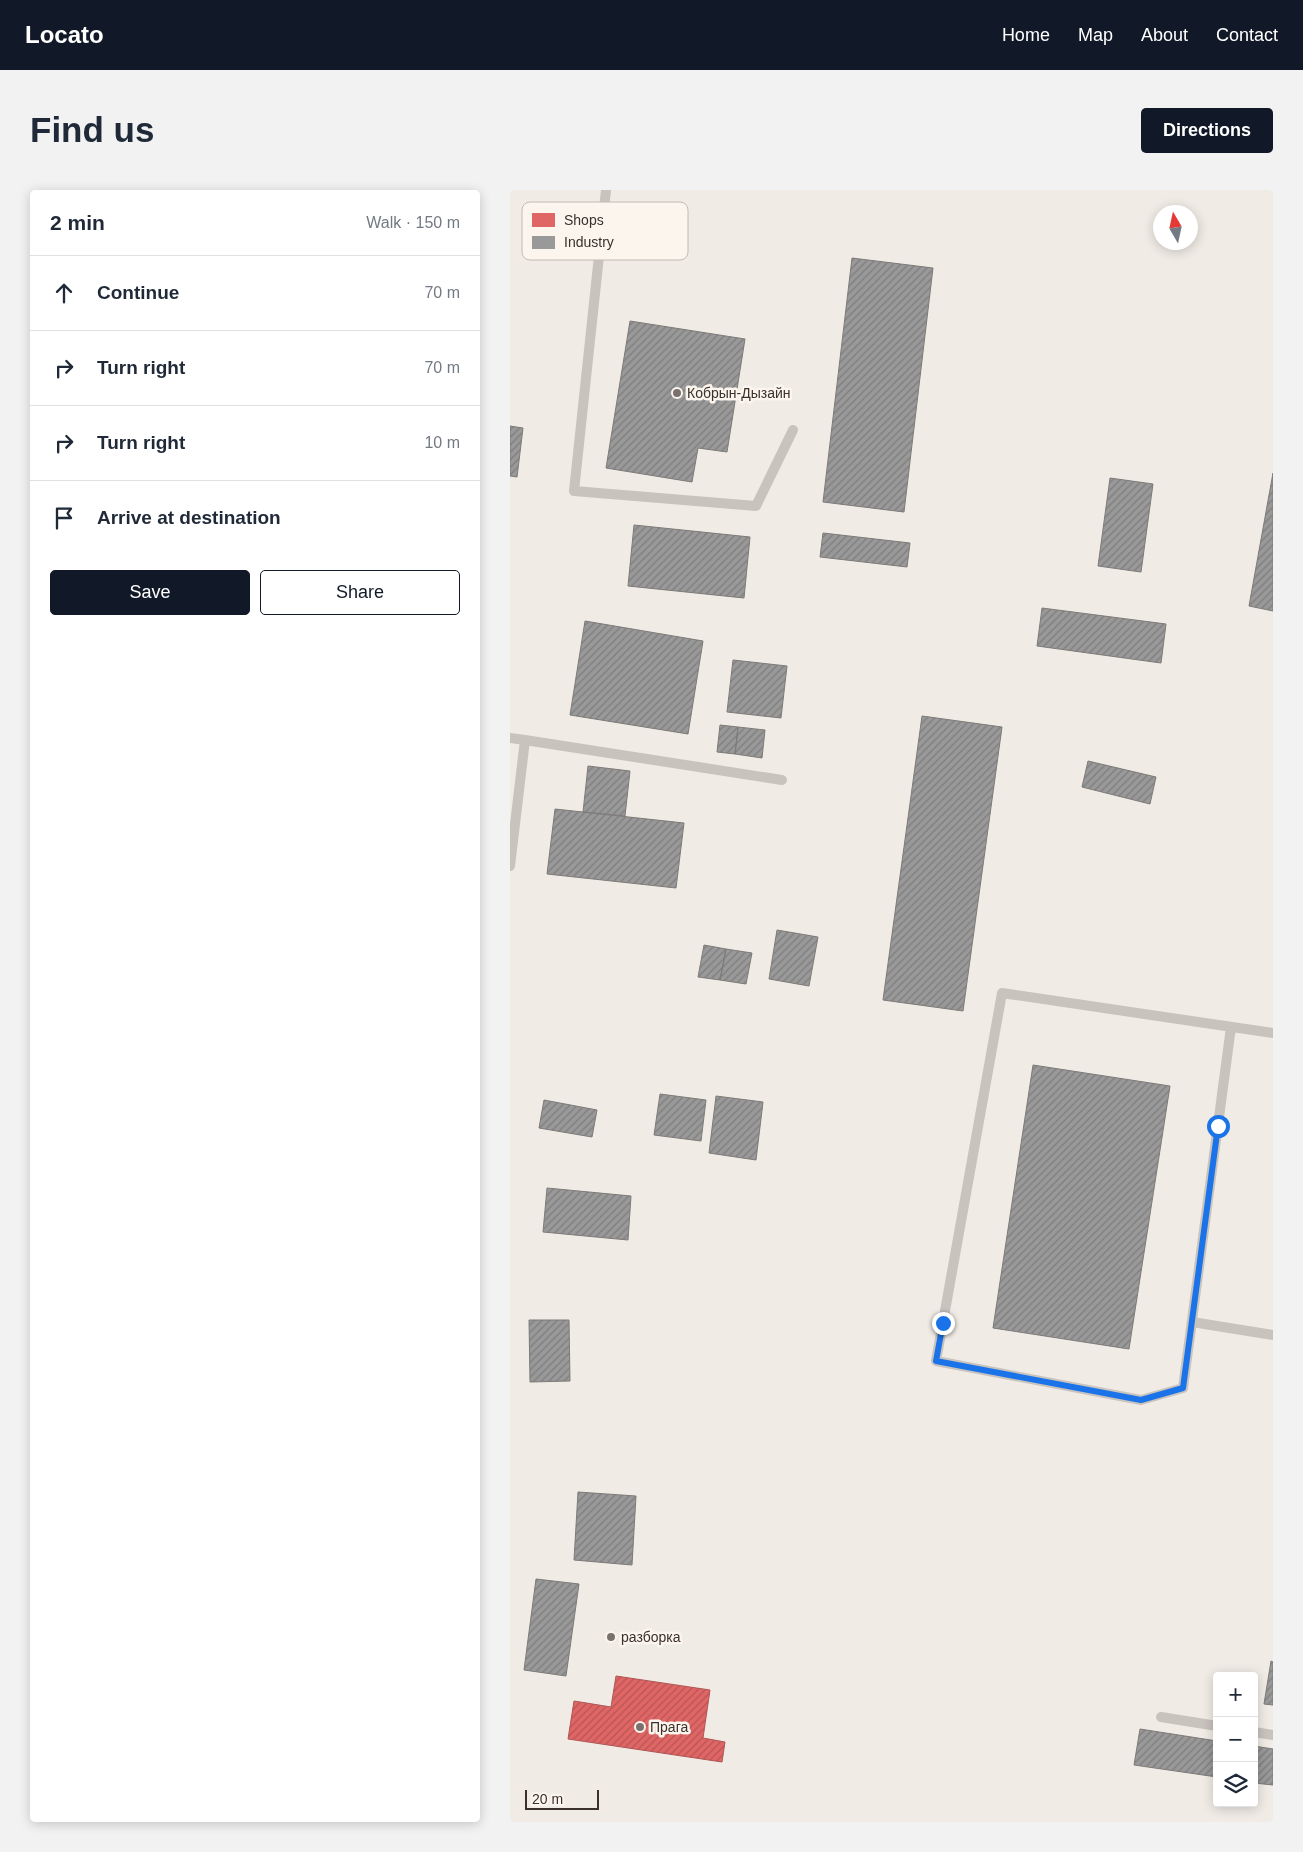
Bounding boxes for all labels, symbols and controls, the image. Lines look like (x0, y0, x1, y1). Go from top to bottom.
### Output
text: Locato (25, 21, 104, 48)
text: Home (1002, 25, 1050, 45)
text: Map (1078, 25, 1113, 45)
text: About (1141, 25, 1188, 45)
text: Contact (1216, 25, 1278, 45)
button: Directions (1141, 108, 1273, 153)
text: Find us (30, 110, 154, 149)
legend (522, 202, 688, 260)
north arrow (1153, 205, 1198, 250)
text: 2 min (50, 211, 105, 234)
text: Shops (564, 212, 604, 228)
text: Walk · 150 m (366, 214, 460, 231)
text: Industry (564, 234, 614, 250)
icon: ahead (50, 279, 78, 307)
text: Continue (97, 282, 179, 303)
text: 70 m (424, 284, 460, 301)
icon: right (50, 354, 78, 382)
text: Turn right (97, 357, 185, 378)
text: 70 m (424, 359, 460, 376)
place label: Кобрын-Дызайн (687, 385, 791, 401)
marker: Кобрын-Дызайн (671, 387, 683, 399)
icon: right (50, 429, 78, 457)
text: Turn right (97, 432, 185, 453)
text: 10 m (424, 434, 460, 451)
icon: arrive (50, 504, 78, 532)
text: Arrive at destination (97, 507, 281, 528)
button: Save (50, 570, 250, 615)
button: Share (260, 570, 460, 615)
route start (1207, 1115, 1230, 1138)
route end (932, 1312, 955, 1335)
place label: разборка (621, 1629, 681, 1645)
marker: разборка (605, 1631, 617, 1643)
map controls (1213, 1672, 1258, 1807)
button: + (1213, 1672, 1258, 1717)
button: − (1213, 1717, 1258, 1762)
place label: Прага (650, 1719, 688, 1735)
marker: Прага (634, 1721, 646, 1733)
button: layers (1213, 1762, 1258, 1807)
scale bar (525, 1787, 599, 1810)
text: 20 m (532, 1791, 563, 1807)

